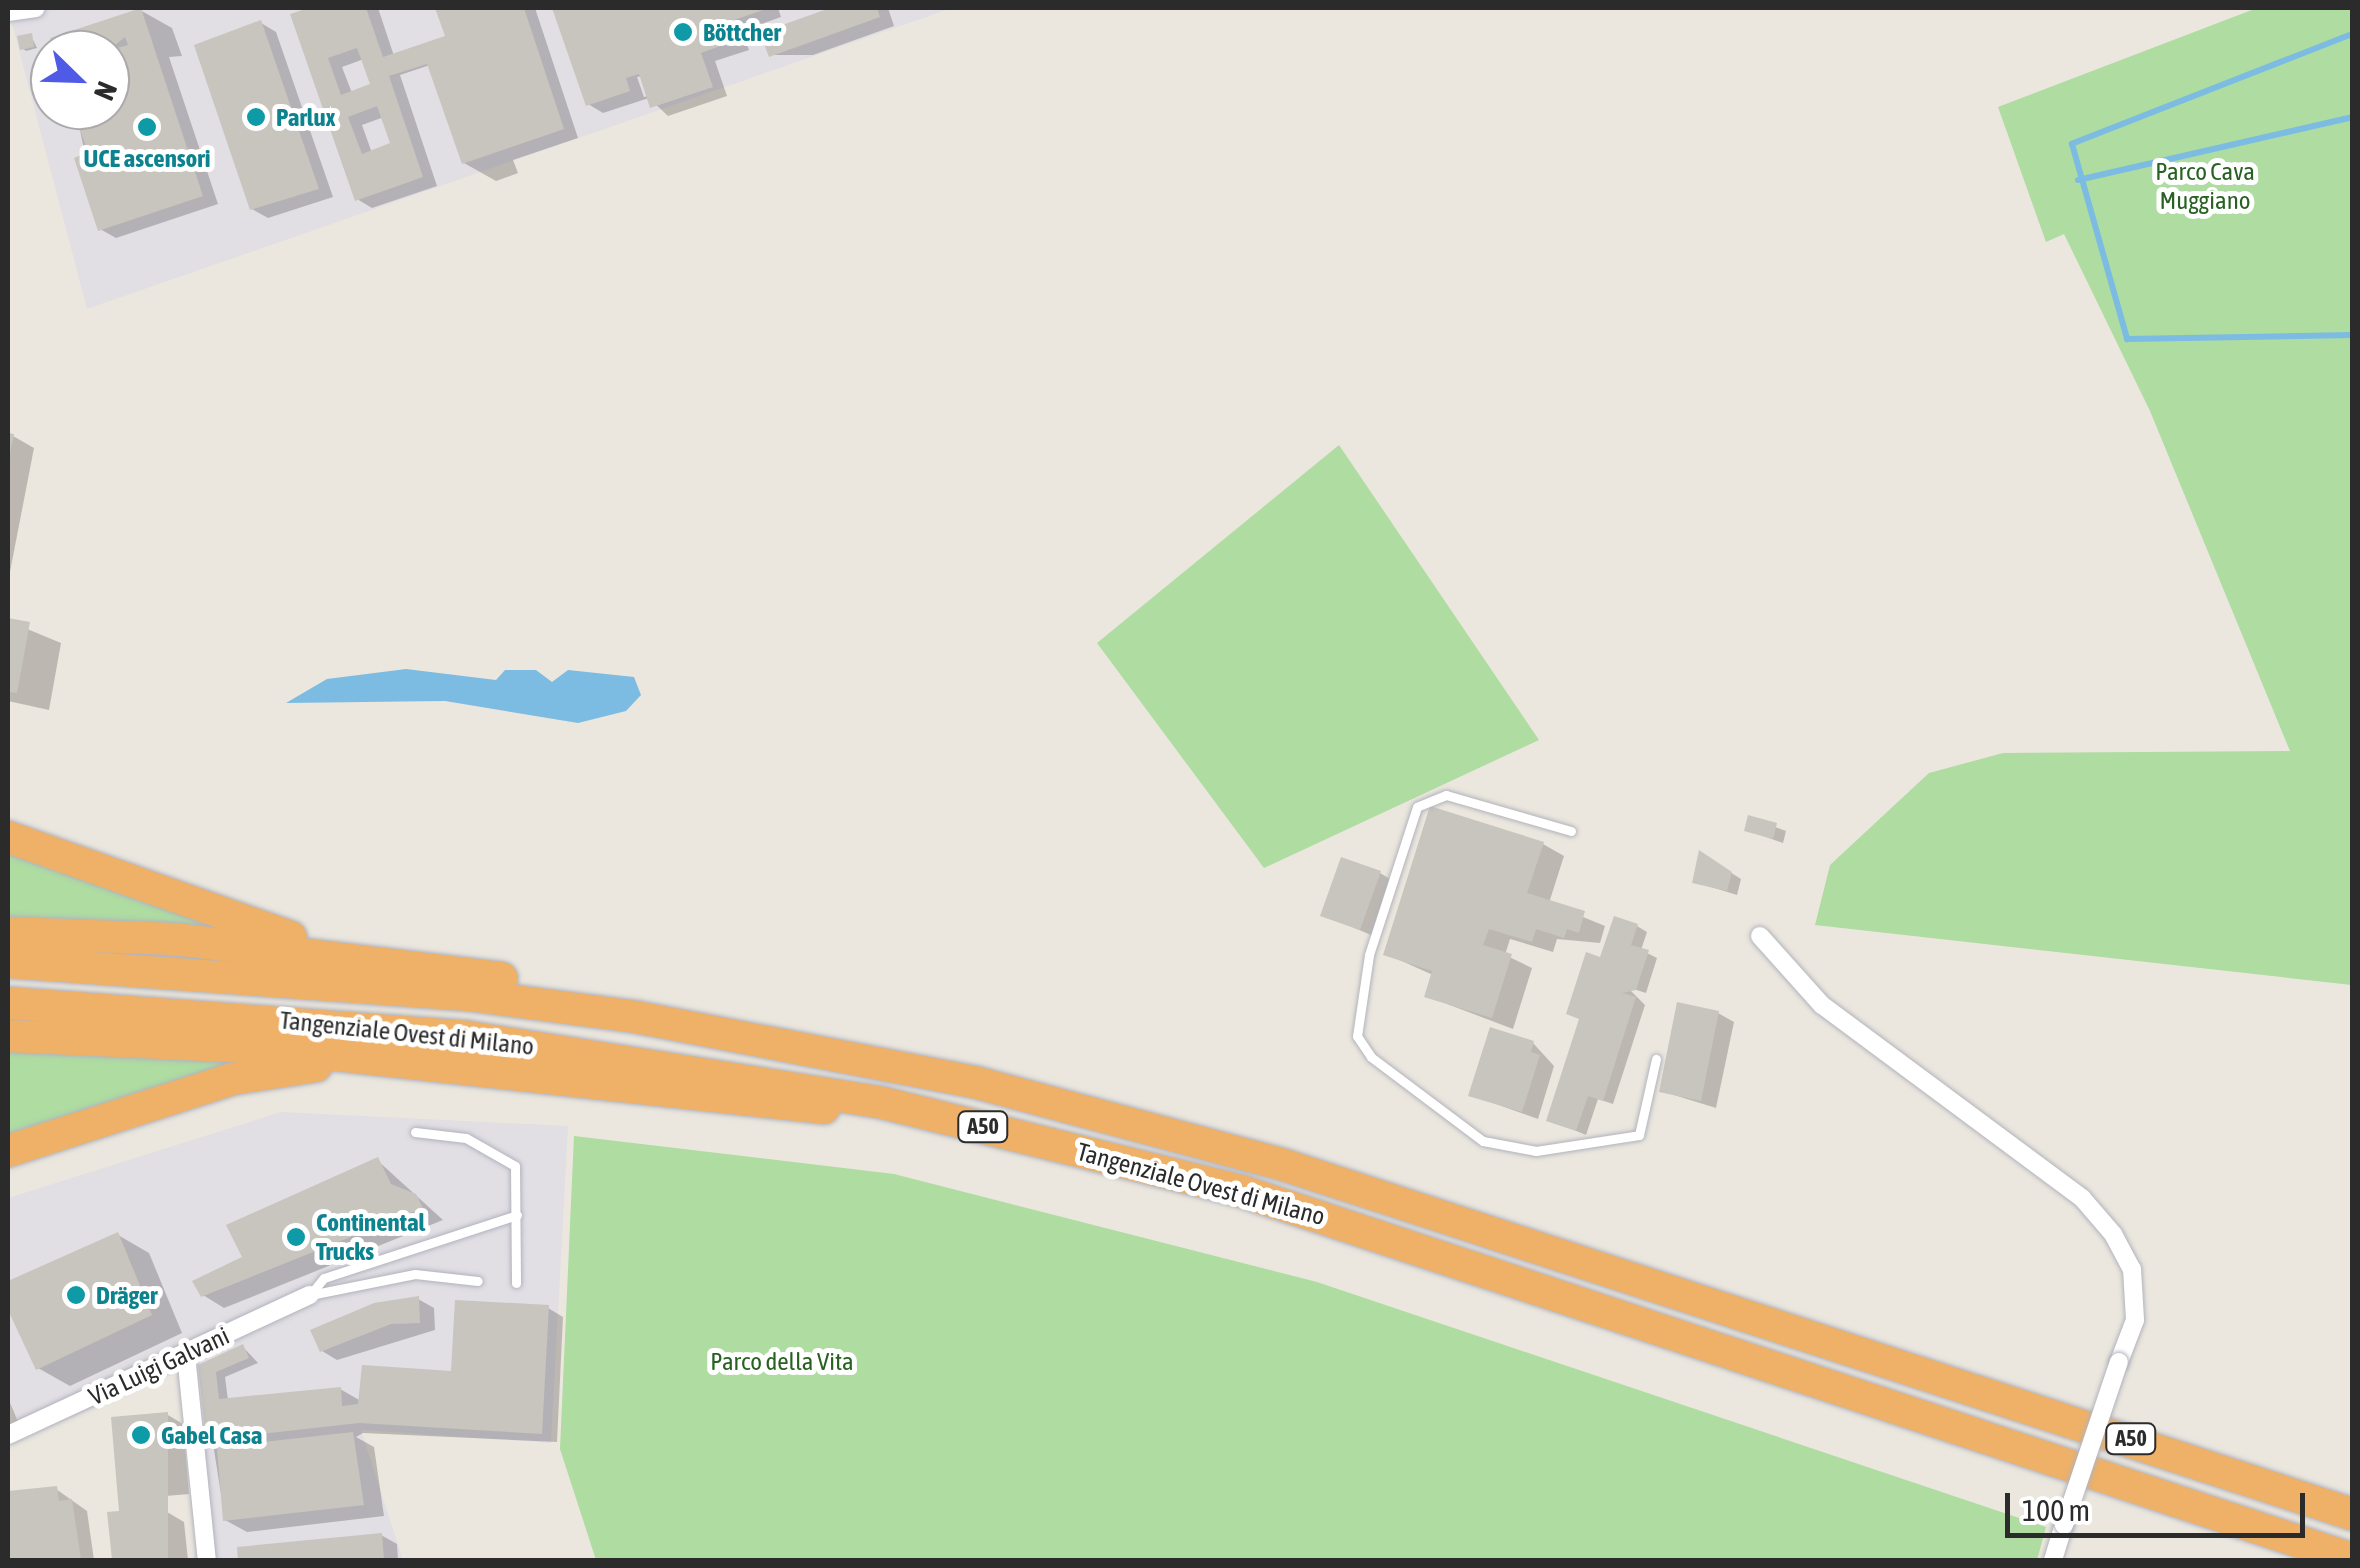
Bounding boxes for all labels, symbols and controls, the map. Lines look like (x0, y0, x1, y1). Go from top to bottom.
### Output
place label: Böttcher (703, 17, 781, 47)
marker: Böttcher (672, 21, 694, 43)
north arrow (30, 30, 130, 130)
text: N (88, 77, 124, 105)
place label: Parlux (276, 102, 336, 132)
marker: Parlux (245, 106, 267, 128)
marker: UCE ascensori (136, 116, 158, 138)
place label: UCE ascensori (84, 143, 210, 173)
park label: Parco Cava Muggiano (2155, 157, 2255, 216)
street label: Tangenziale Ovest di Milano (278, 1005, 536, 1061)
road number: A50 (956, 1110, 1010, 1144)
street label: Tangenziale Ovest di Milano (1074, 1136, 1328, 1232)
place label: Continental Trucks (316, 1208, 425, 1267)
marker: Continental Trucks (285, 1226, 307, 1248)
place label: Dräger (96, 1280, 157, 1310)
marker: Dräger (65, 1284, 87, 1306)
street label: Via Luigi Galvani (84, 1320, 234, 1412)
park label: Parco della Vita (710, 1346, 854, 1376)
place label: Gabel Casa (161, 1420, 262, 1450)
road number: A50 (2104, 1422, 2158, 1456)
marker: Gabel Casa (130, 1424, 152, 1446)
scale bar (2010, 1473, 2310, 1535)
text: 100 m (2022, 1493, 2090, 1527)

